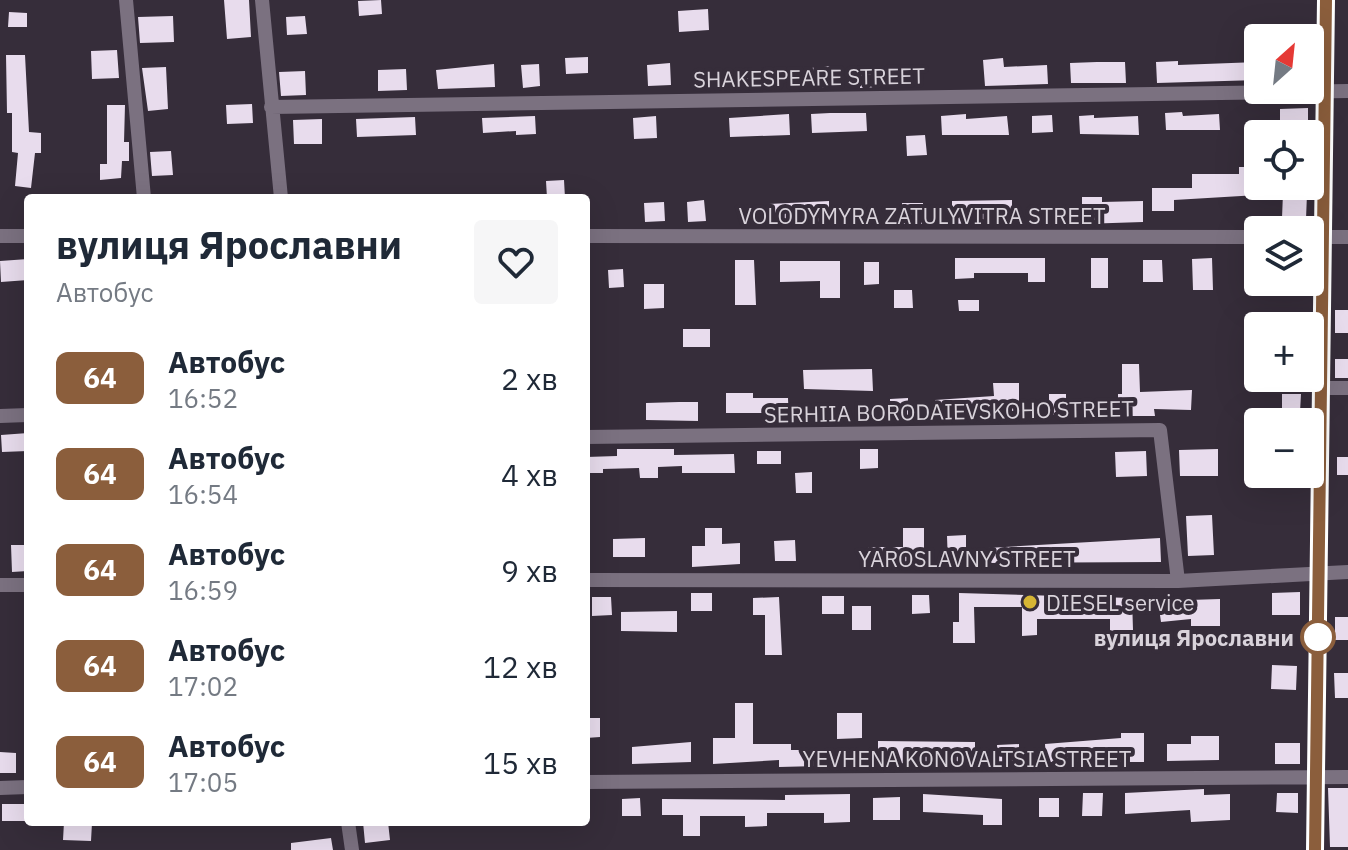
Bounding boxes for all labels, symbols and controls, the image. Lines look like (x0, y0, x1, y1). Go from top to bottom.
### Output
north arrow (1244, 24, 1324, 104)
map controls (1244, 24, 1324, 488)
street label: SHAKESPEARE STREET (693, 60, 926, 94)
button: locate (1244, 120, 1324, 200)
street label: VOLODYMYRA ZATULYVITRA STREET (739, 201, 1106, 230)
button: layers (1244, 216, 1324, 296)
text: вулиця Ярославни (56, 220, 402, 269)
button: heart (474, 220, 558, 304)
text: Автобус (56, 275, 154, 309)
button: + (1244, 312, 1324, 392)
text: Автобус (168, 342, 285, 381)
text: 64 (83, 359, 117, 396)
text: 2 хв (501, 359, 558, 398)
text: 16:52 (168, 381, 238, 415)
street label: SERHIIA BORODAIEVSKOHO STREET (764, 393, 1135, 429)
button: − (1244, 408, 1324, 488)
text: Автобус (168, 438, 285, 477)
text: 64 (83, 455, 117, 492)
text: 4 хв (501, 455, 558, 494)
text: 16:54 (168, 477, 238, 511)
text: Автобус (168, 534, 285, 573)
street label: YAROSLAVNY STREET (858, 544, 1076, 573)
text: 64 (83, 551, 117, 588)
text: 9 хв (501, 551, 558, 590)
text: 16:59 (168, 573, 238, 607)
place label: DIESEL service (1046, 588, 1195, 617)
marker: DIESEL service (1021, 593, 1039, 611)
marker: вулиця Ярославни (1301, 620, 1335, 654)
place label: вулиця Ярославни (1094, 623, 1294, 652)
text: Автобус (168, 630, 285, 669)
text: 64 (83, 647, 117, 684)
text: 12 хв (483, 647, 558, 686)
text: 17:02 (168, 669, 238, 703)
text: Автобус (168, 726, 285, 765)
text: 64 (83, 743, 117, 780)
text: 15 хв (483, 743, 558, 782)
street label: YEVHENA KONOVALTSIA STREET (803, 744, 1132, 773)
text: 17:05 (168, 765, 238, 799)

